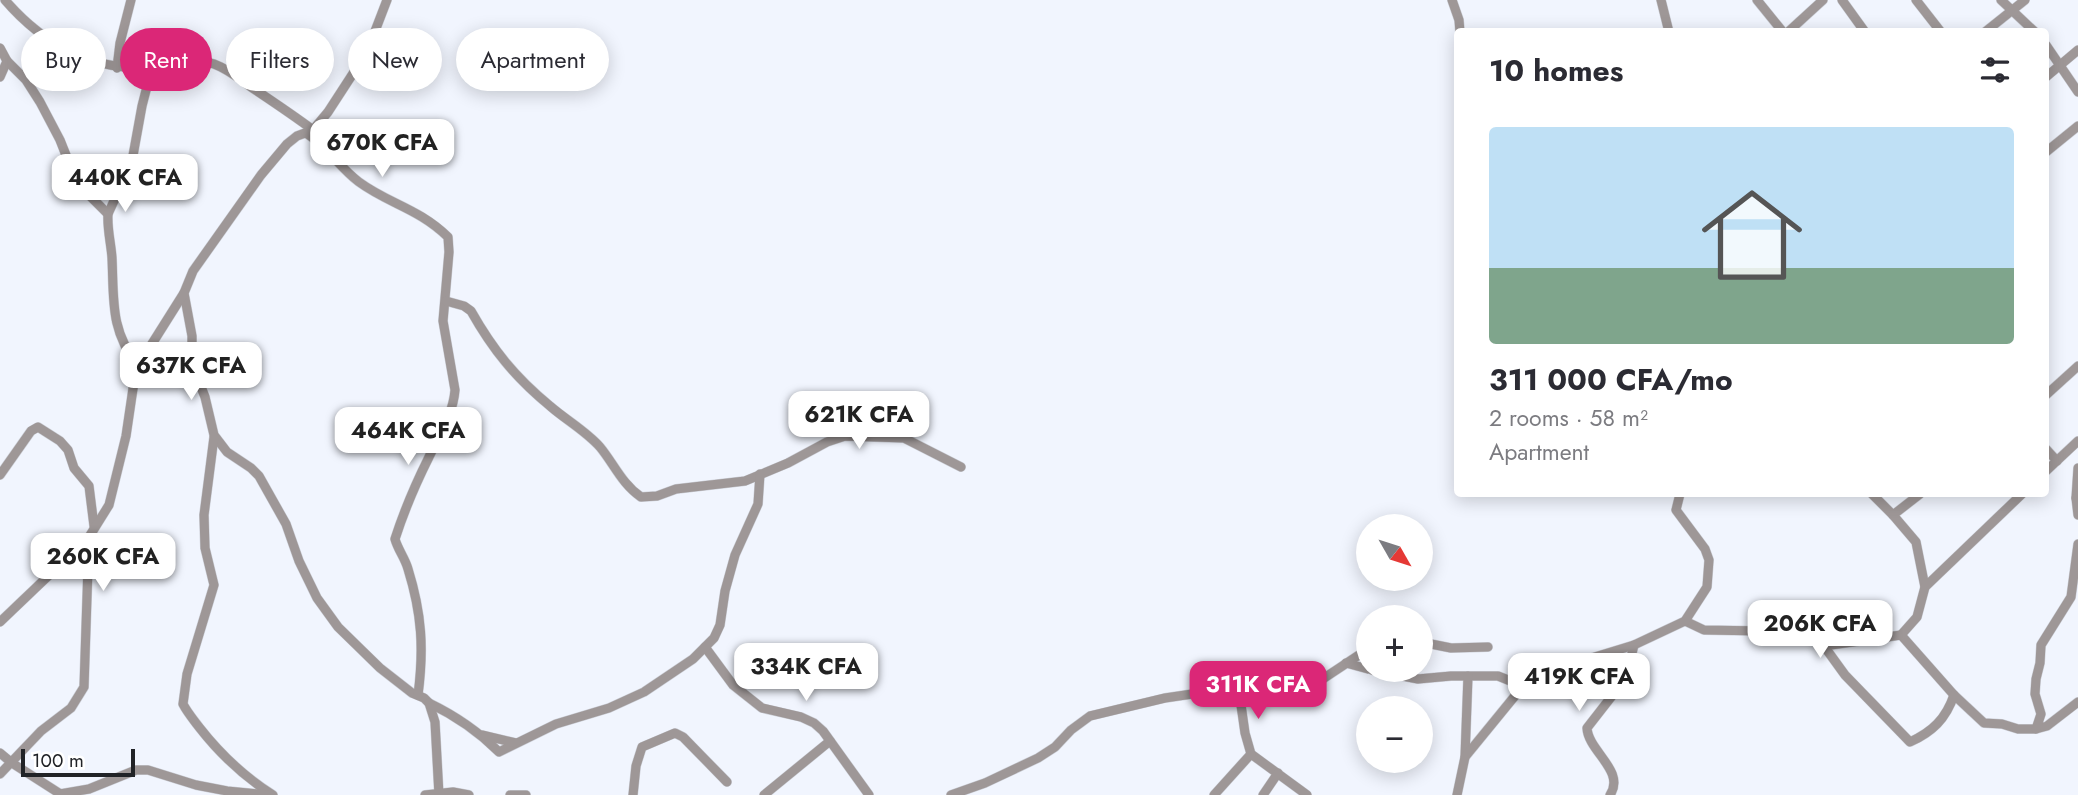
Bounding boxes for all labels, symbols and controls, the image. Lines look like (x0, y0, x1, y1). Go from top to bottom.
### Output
chip: Buy (21, 28, 106, 91)
chip: Rent (120, 28, 212, 91)
chip: Filters (226, 28, 334, 91)
chip: New (348, 28, 442, 91)
chip: Apartment (456, 28, 609, 91)
text: 10 homes (1489, 49, 1623, 92)
icon: filters (1976, 51, 2014, 89)
pin: 670K CFA (310, 120, 454, 179)
text: 670K CFA (326, 125, 438, 159)
pin: 440K CFA (53, 154, 197, 214)
text: 440K CFA (68, 160, 182, 194)
icon: home (1689, 172, 1815, 298)
pin: 637K CFA (119, 342, 263, 402)
text: 637K CFA (136, 348, 246, 382)
text: 311 000 CFA/mo (1489, 358, 1733, 401)
pin: 621K CFA (787, 392, 931, 451)
text: 621K CFA (804, 397, 914, 431)
text: 2 rooms · 58 m² (1489, 401, 1648, 435)
pin: 464K CFA (336, 407, 480, 467)
text: 464K CFA (351, 413, 465, 447)
text: Apartment (1489, 435, 1589, 469)
north arrow (1356, 514, 1433, 592)
map controls (1356, 514, 1433, 773)
pin: 260K CFA (31, 534, 175, 593)
text: 260K CFA (47, 539, 159, 573)
pin: 206K CFA (1748, 600, 1892, 660)
button: + (1356, 605, 1433, 682)
text: 206K CFA (1764, 606, 1876, 640)
pin: 334K CFA (734, 644, 878, 703)
text: 334K CFA (750, 649, 862, 683)
pin: 419K CFA (1507, 654, 1651, 713)
text: 419K CFA (1524, 659, 1634, 693)
pin: 311K CFA (1186, 662, 1330, 721)
text: 311K CFA (1206, 667, 1310, 701)
button: − (1356, 696, 1433, 773)
scale bar (21, 746, 135, 778)
text: 100 m (32, 747, 84, 774)

